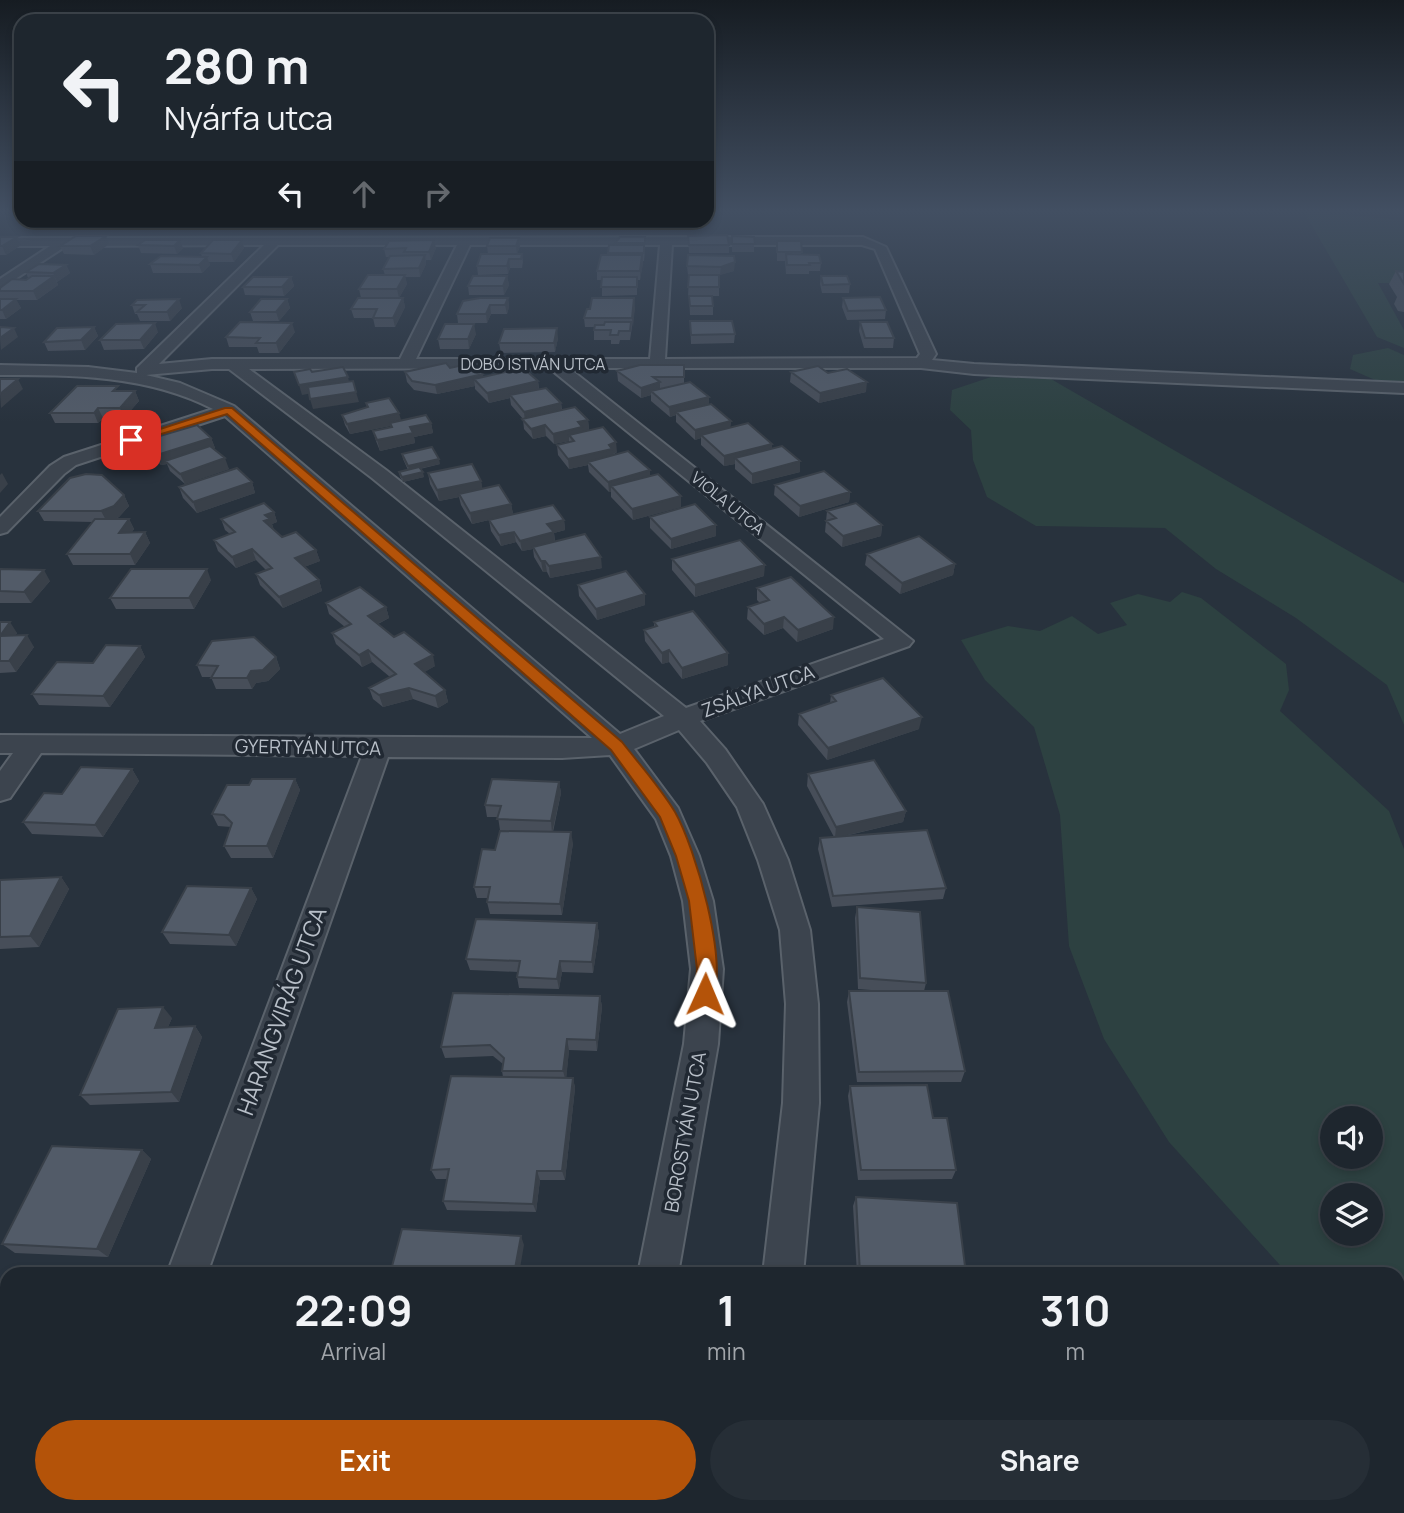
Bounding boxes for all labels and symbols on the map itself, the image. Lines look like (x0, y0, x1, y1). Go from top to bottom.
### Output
street label: DOBÓ ISTVÁN UTCA (461, 353, 605, 375)
pin (101, 410, 161, 470)
street label: VIOLA UTCA (687, 467, 769, 539)
street label: ZSÁLYA UTCA (698, 659, 818, 723)
street label: GYERTYÁN UTCA (235, 733, 381, 761)
street label: HARANGVIRÁG UTCA (228, 902, 334, 1119)
position arrow (668, 957, 742, 1031)
street label: BOROSTYÁN UTCA (658, 1050, 712, 1214)

